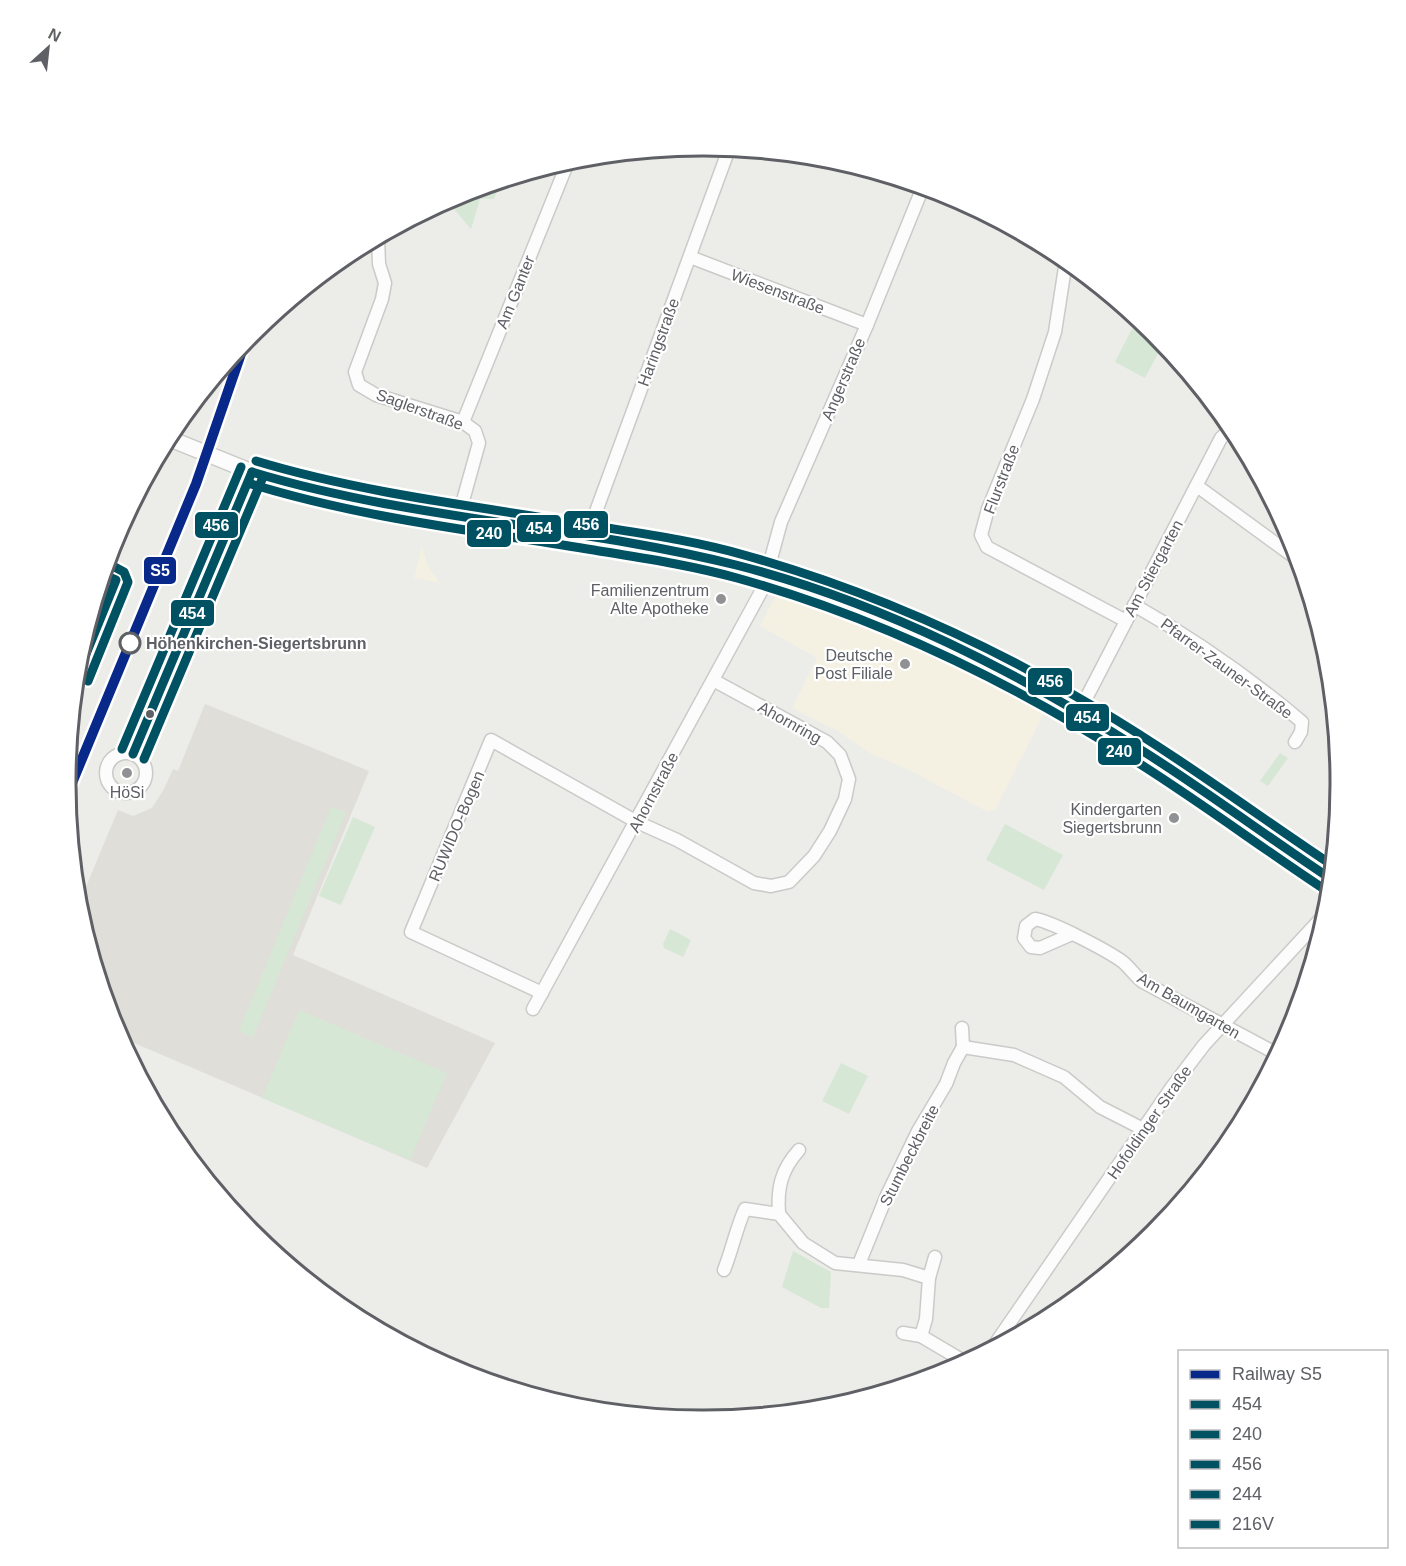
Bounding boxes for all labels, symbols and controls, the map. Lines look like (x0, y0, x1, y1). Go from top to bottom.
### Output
north arrow (18, 18, 78, 78)
text: N (46, 25, 64, 45)
street label: Am Ganter (493, 253, 538, 331)
street label: Wiesenstraße (729, 266, 827, 317)
street label: Haringstraße (635, 296, 682, 389)
street label: Angerstraße (818, 335, 869, 423)
street label: Saglerstraße (374, 386, 466, 433)
street label: Flurstraße (980, 442, 1022, 516)
line badge: 456 (563, 510, 609, 539)
line badge: 456 (194, 511, 239, 539)
line badge: 454 (516, 514, 562, 543)
text: 456 (573, 516, 599, 533)
text: 456 (203, 517, 229, 534)
street label: Am Stiergarten (1121, 517, 1186, 619)
line badge: 240 (466, 519, 512, 548)
text: 454 (526, 520, 552, 537)
text: 240 (476, 525, 502, 542)
line badge: S5 (143, 556, 177, 585)
text: S5 (150, 562, 170, 579)
place label: Familienzentrum Alte Apotheke (591, 582, 709, 617)
marker: Familienzentrum Alte Apotheke (714, 592, 728, 606)
line badge: 454 (170, 599, 215, 627)
text: 454 (179, 605, 205, 622)
street label: Pfarrer-Zauner-Straße (1158, 615, 1296, 722)
marker: Höhenkirchen-Siegertsbrunn (119, 632, 141, 654)
place label: Höhenkirchen-Siegertsbrunn (146, 635, 366, 652)
place label: Deutsche Post Filiale (815, 647, 893, 682)
marker: Deutsche Post Filiale (898, 657, 912, 671)
line badge: 456 (1027, 667, 1073, 696)
text: 456 (1037, 673, 1063, 690)
street label: Ahornring (755, 698, 824, 747)
line badge: 454 (1065, 703, 1110, 732)
unlabelled marker (144, 708, 156, 720)
text: 454 (1074, 709, 1100, 726)
line badge: 240 (1097, 737, 1142, 766)
text: 240 (1106, 743, 1132, 760)
street label: Ahornstraße (625, 749, 682, 835)
marker: HöSi (120, 766, 134, 780)
street label: RUWIDO-Bogen (426, 768, 487, 884)
place label: HöSi (110, 784, 144, 801)
place label: Kindergarten Siegertsbrunn (1062, 801, 1162, 836)
marker: Kindergarten Siegertsbrunn (1167, 811, 1181, 825)
street label: Am Baumgarten (1134, 969, 1243, 1042)
street label: Hofoldinger Straße (1104, 1062, 1195, 1182)
street label: Stumbeckbreite (877, 1102, 942, 1209)
legend (1178, 1350, 1388, 1548)
text: Railway S5 (1232, 1364, 1322, 1384)
text: 454 (1232, 1394, 1262, 1414)
text: 240 (1232, 1424, 1262, 1444)
text: 456 (1232, 1454, 1262, 1474)
text: 244 (1232, 1484, 1262, 1504)
text: 216V (1232, 1514, 1274, 1534)

